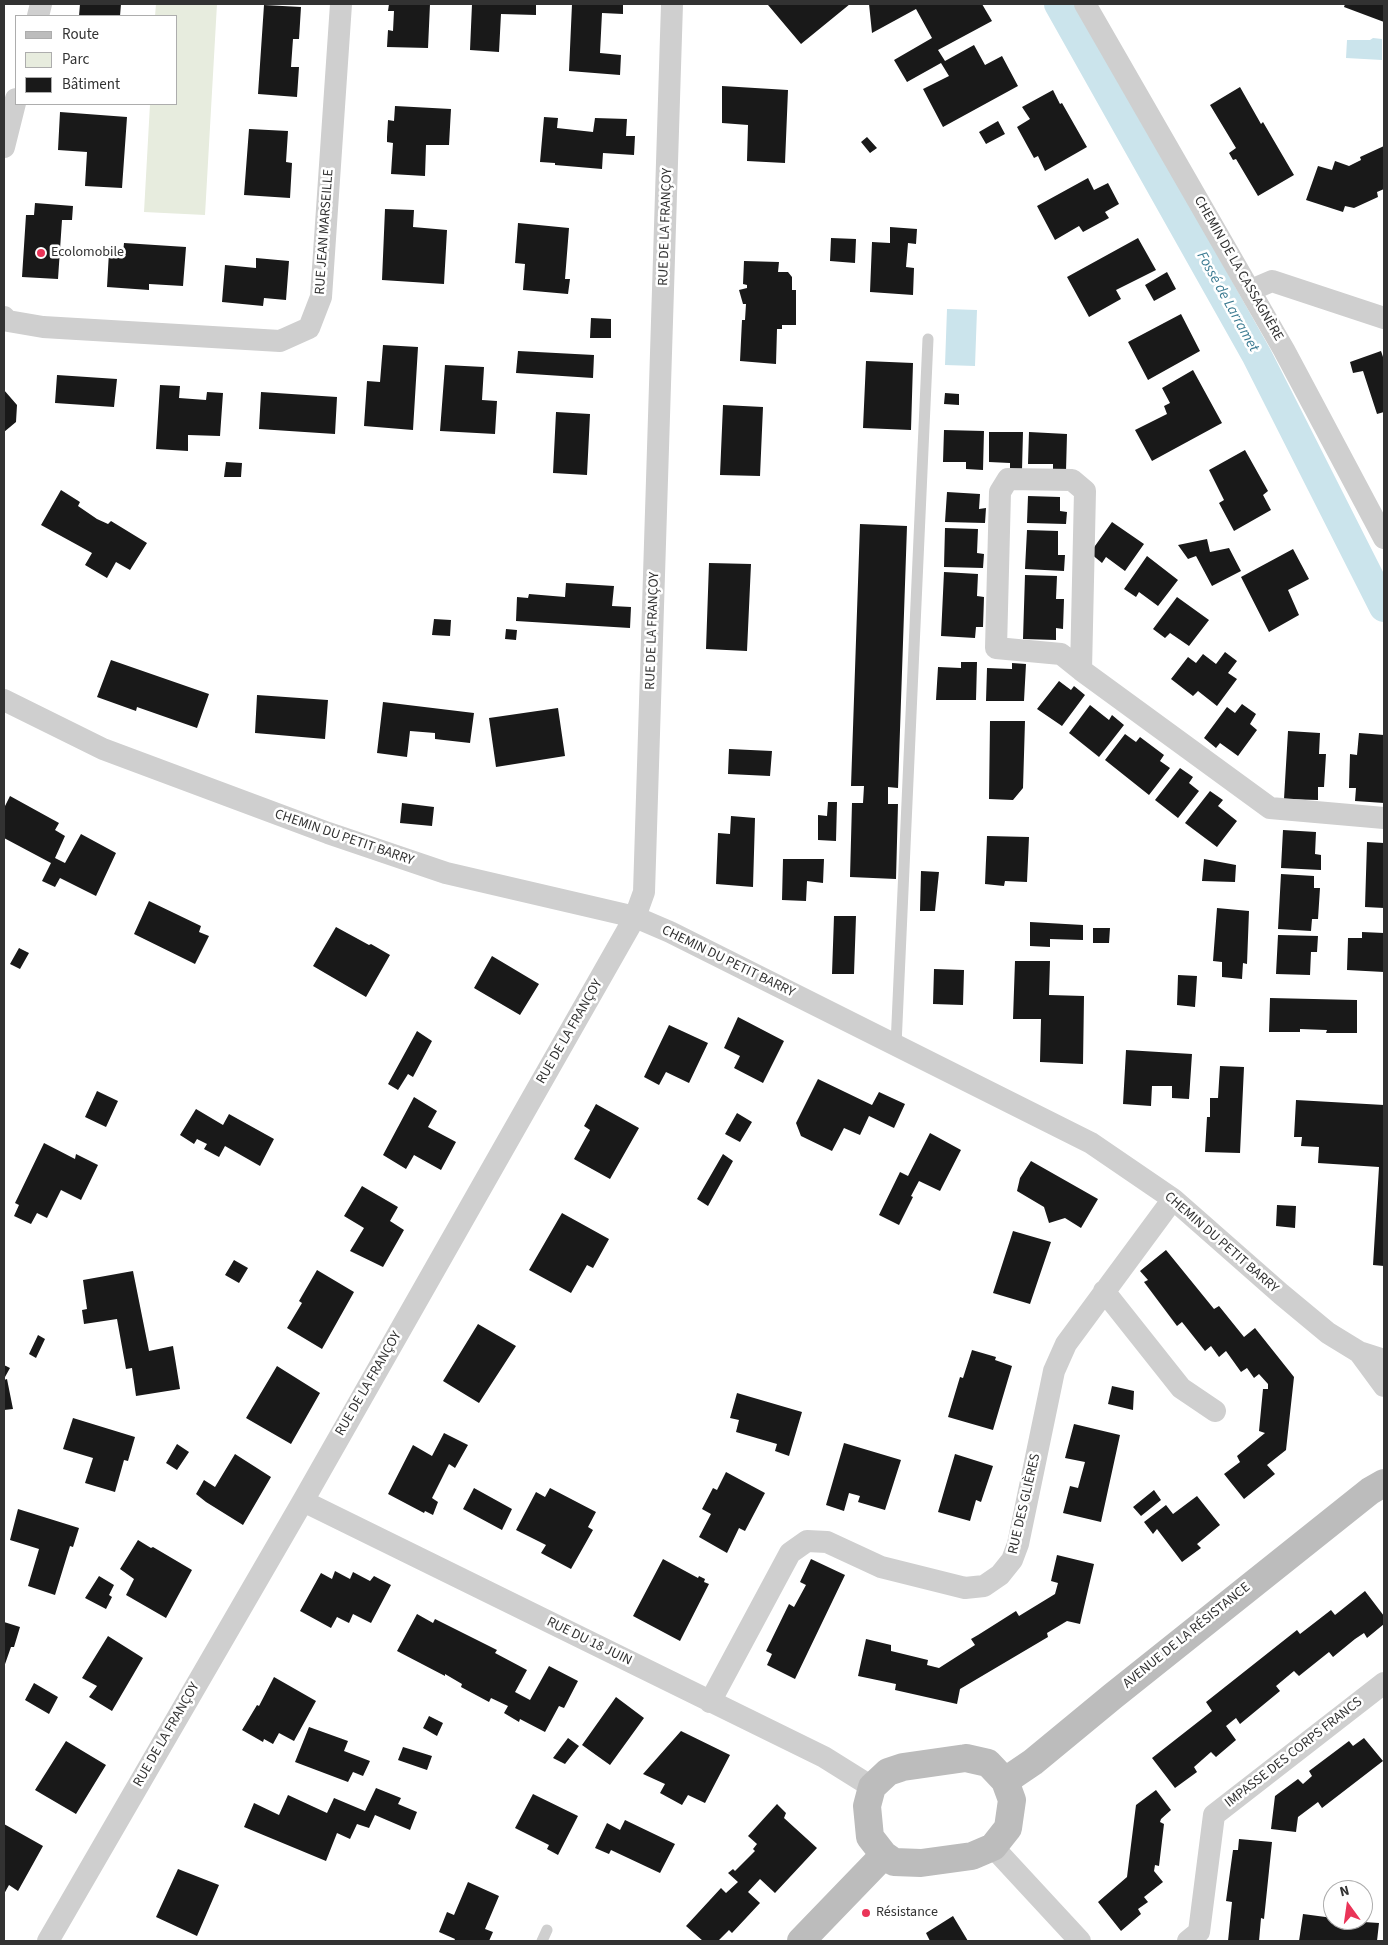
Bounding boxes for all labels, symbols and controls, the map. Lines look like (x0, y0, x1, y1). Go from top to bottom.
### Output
legend (15, 15, 178, 105)
text: Route (62, 24, 99, 45)
text: Parc (62, 49, 89, 70)
text: Bâtiment (62, 74, 120, 95)
street label: RUE DE LA FRANÇOY (656, 168, 676, 286)
street label: RUE JEAN MARSEILLE (312, 169, 338, 295)
street label: CHEMIN DE LA CASSAGNÈRE (1190, 194, 1286, 344)
place label: Ecolomobile (51, 245, 124, 261)
marker: Ecolomobile (35, 247, 47, 259)
water label: Fossé de Larramet (1192, 249, 1262, 355)
street label: RUE DE LA FRANÇOY (643, 572, 663, 690)
street label: CHEMIN DU PETIT BARRY (272, 806, 416, 870)
street label: CHEMIN DU PETIT BARRY (659, 922, 797, 1002)
street label: RUE DE LA FRANÇOY (533, 977, 607, 1087)
street label: CHEMIN DU PETIT BARRY (1160, 1189, 1282, 1297)
street label: RUE DE LA FRANÇOY (332, 1329, 406, 1439)
street label: RUE DES GLIÈRES (1005, 1452, 1045, 1556)
street label: AVENUE DE LA RÉSISTANCE (1120, 1579, 1254, 1693)
street label: RUE DU 18 JUIN (544, 1614, 634, 1670)
street label: RUE DE LA FRANÇOY (130, 1680, 204, 1790)
street label: IMPASSE DES CORPS FRANCS (1222, 1694, 1366, 1812)
north arrow (1323, 1880, 1373, 1930)
text: N (1338, 1881, 1352, 1902)
place label: Résistance (876, 1905, 938, 1921)
marker: Résistance (860, 1907, 872, 1919)

